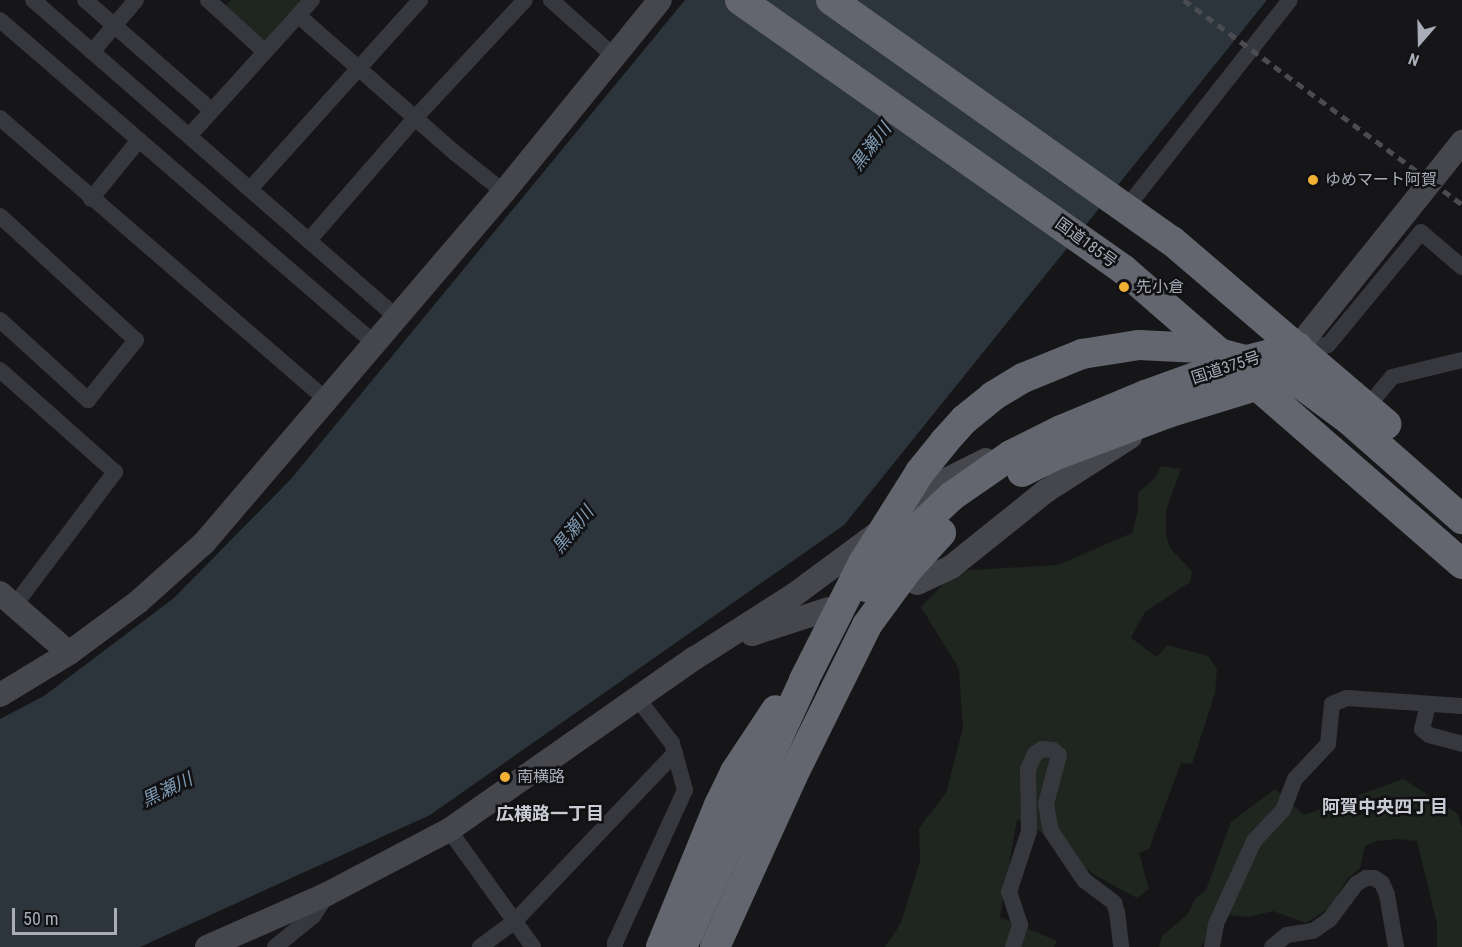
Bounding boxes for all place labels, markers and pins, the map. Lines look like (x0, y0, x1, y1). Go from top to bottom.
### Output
place label: ゆめマート阿賀 (1325, 170, 1437, 190)
marker: ゆめマート阿賀 (1306, 173, 1320, 187)
place label: 先小倉 (1136, 277, 1184, 297)
marker: 先小倉 (1117, 280, 1131, 294)
place label: 南横路 (517, 767, 565, 787)
marker: 南横路 (498, 770, 512, 784)

